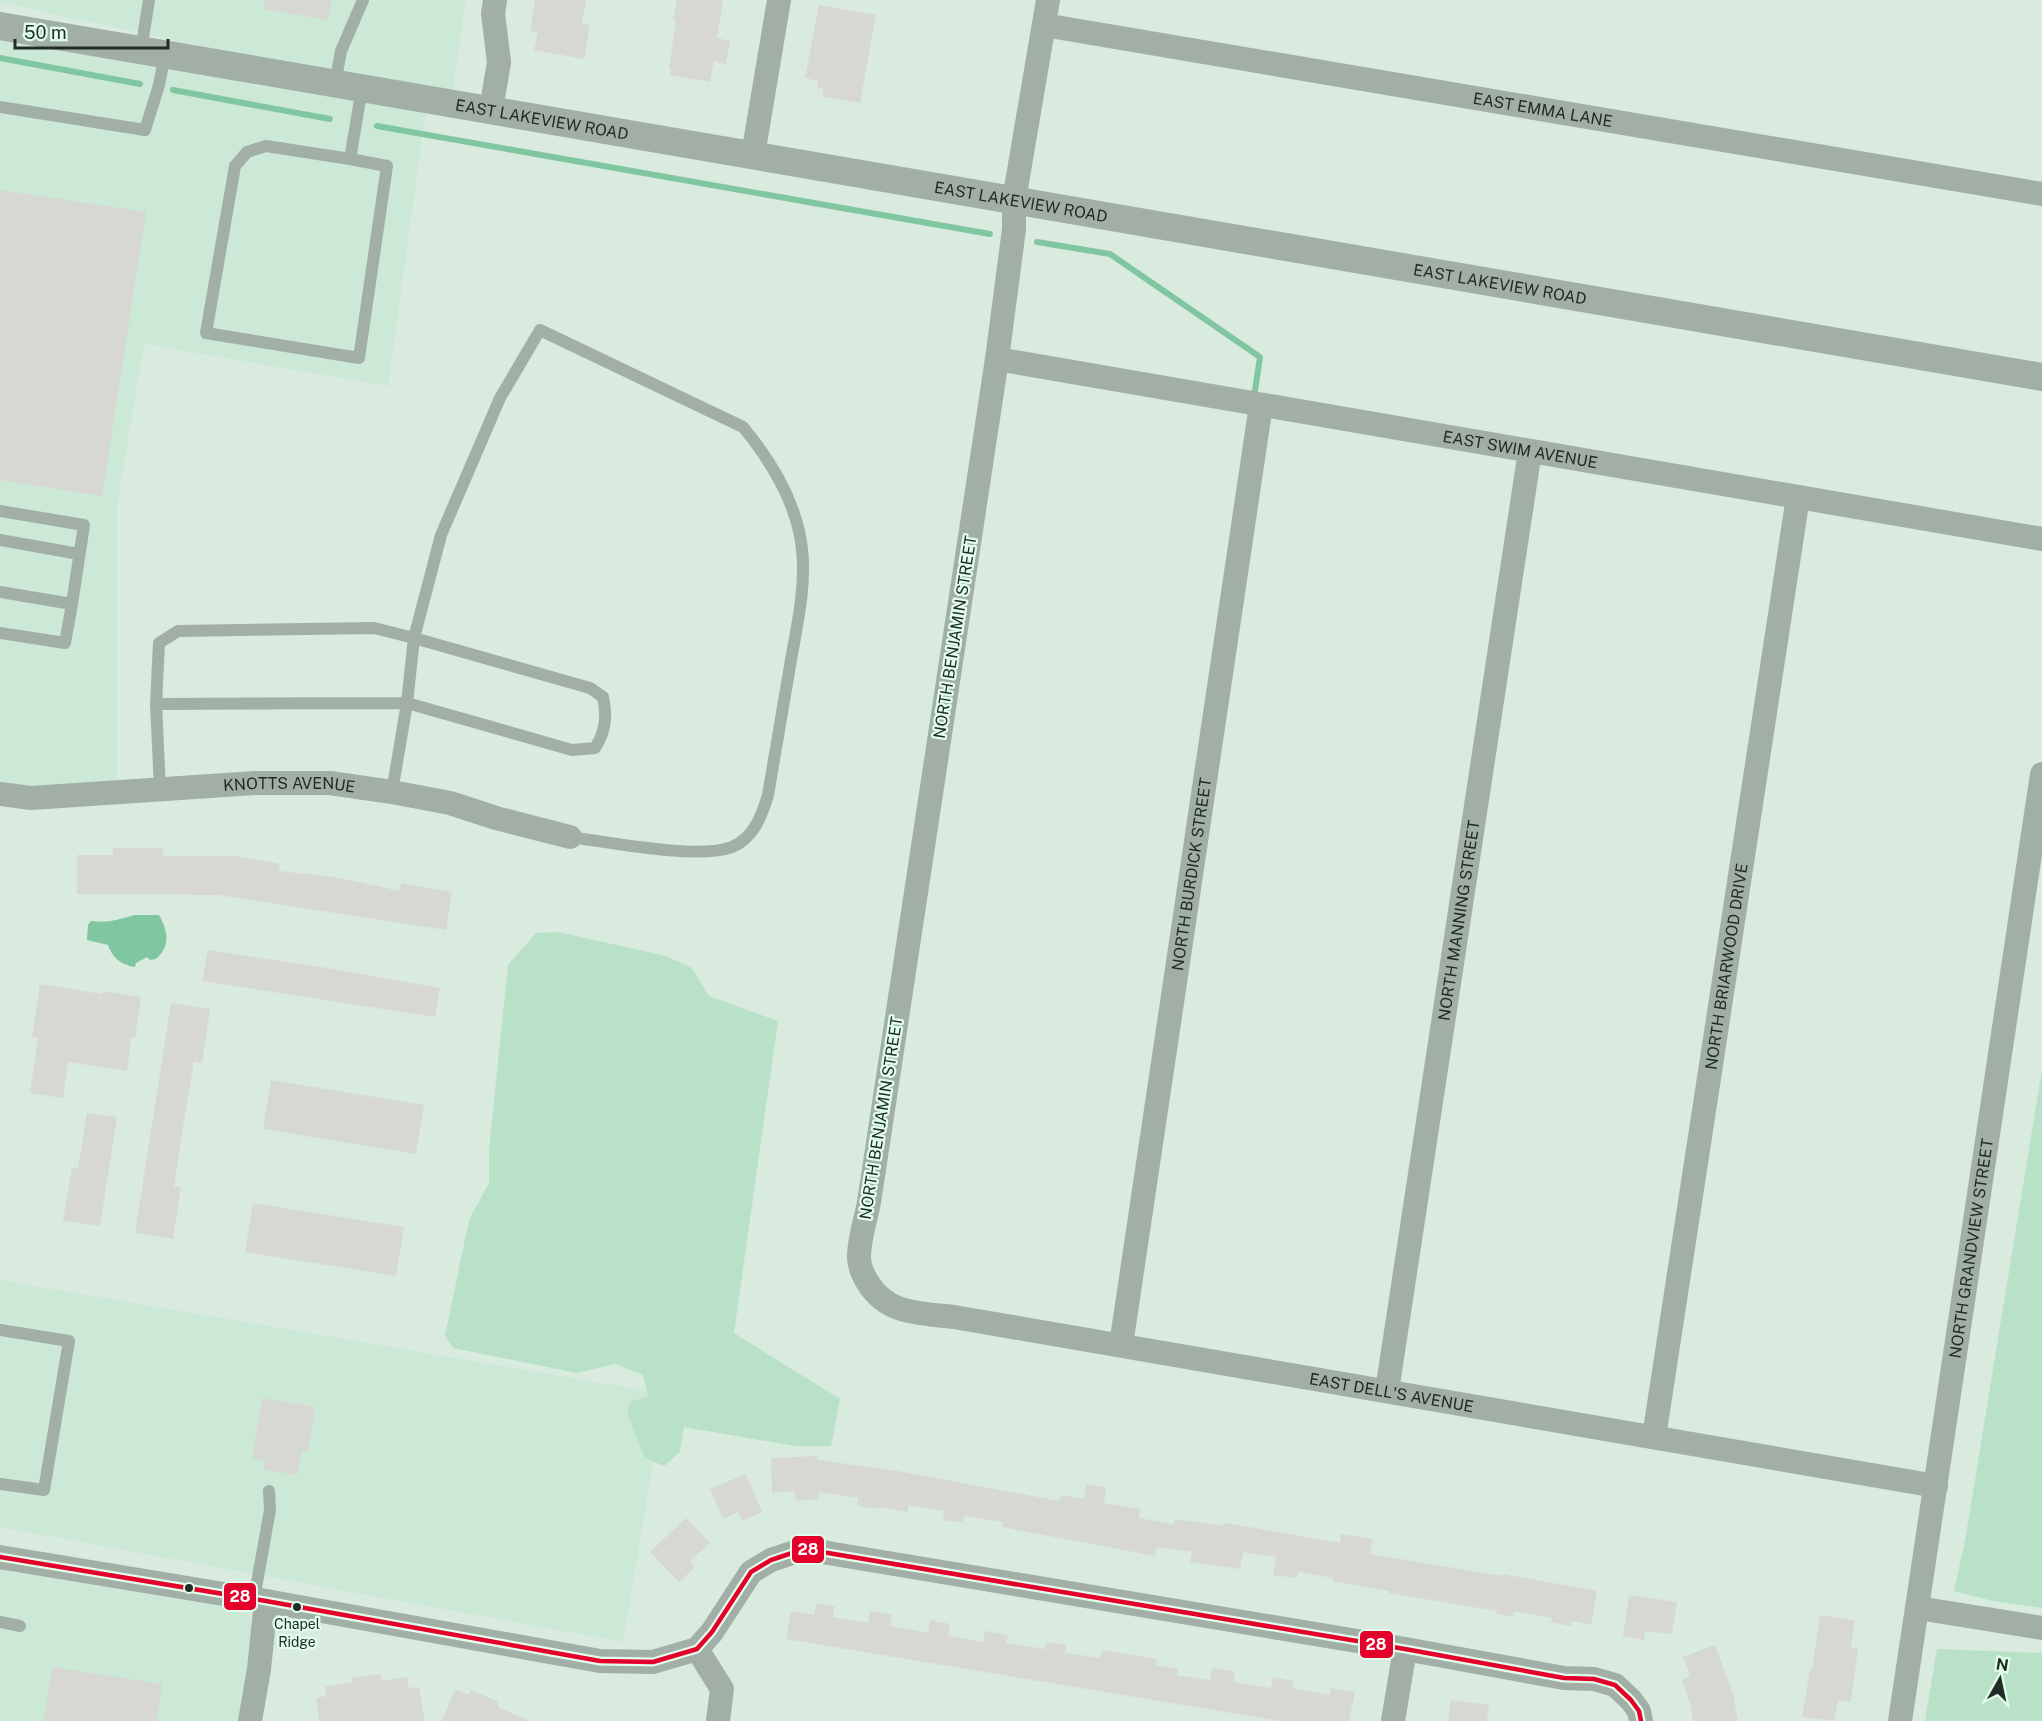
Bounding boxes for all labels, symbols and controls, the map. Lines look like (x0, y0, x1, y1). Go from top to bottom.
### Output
scale bar (15, 12, 168, 50)
text: 50 m (24, 22, 67, 43)
street label: EAST EMMA LANE (1472, 88, 1614, 131)
street label: EAST LAKEVIEW ROAD (454, 95, 630, 143)
street label: EAST LAKEVIEW ROAD (933, 177, 1109, 226)
street label: EAST LAKEVIEW ROAD (1412, 260, 1588, 308)
street label: EAST SWIM AVENUE (1442, 426, 1599, 472)
street label: NORTH BENJAMIN STREET (930, 534, 981, 740)
street label: KNOTTS AVENUE (222, 773, 357, 796)
street label: NORTH BURDICK STREET (1167, 776, 1215, 972)
street label: NORTH MANNING STREET (1434, 818, 1483, 1022)
street label: NORTH BRIARWOOD DRIVE (1701, 862, 1751, 1071)
street label: NORTH BENJAMIN STREET (856, 1015, 907, 1221)
street label: NORTH GRANDVIEW STREET (1945, 1137, 1997, 1359)
street label: EAST DELL'S AVENUE (1308, 1369, 1475, 1416)
line badge: 28 (791, 1535, 825, 1564)
text: 28 (798, 1540, 819, 1559)
unlabelled marker (183, 1582, 195, 1594)
line badge: 28 (223, 1582, 257, 1611)
text: 28 (230, 1587, 251, 1606)
marker: Chapel Ridge (291, 1601, 303, 1613)
place label: Chapel Ridge (274, 1616, 320, 1650)
line badge: 28 (1359, 1630, 1394, 1659)
text: 28 (1366, 1635, 1387, 1654)
north arrow (1970, 1649, 2030, 1709)
text: N (1995, 1654, 2010, 1675)

